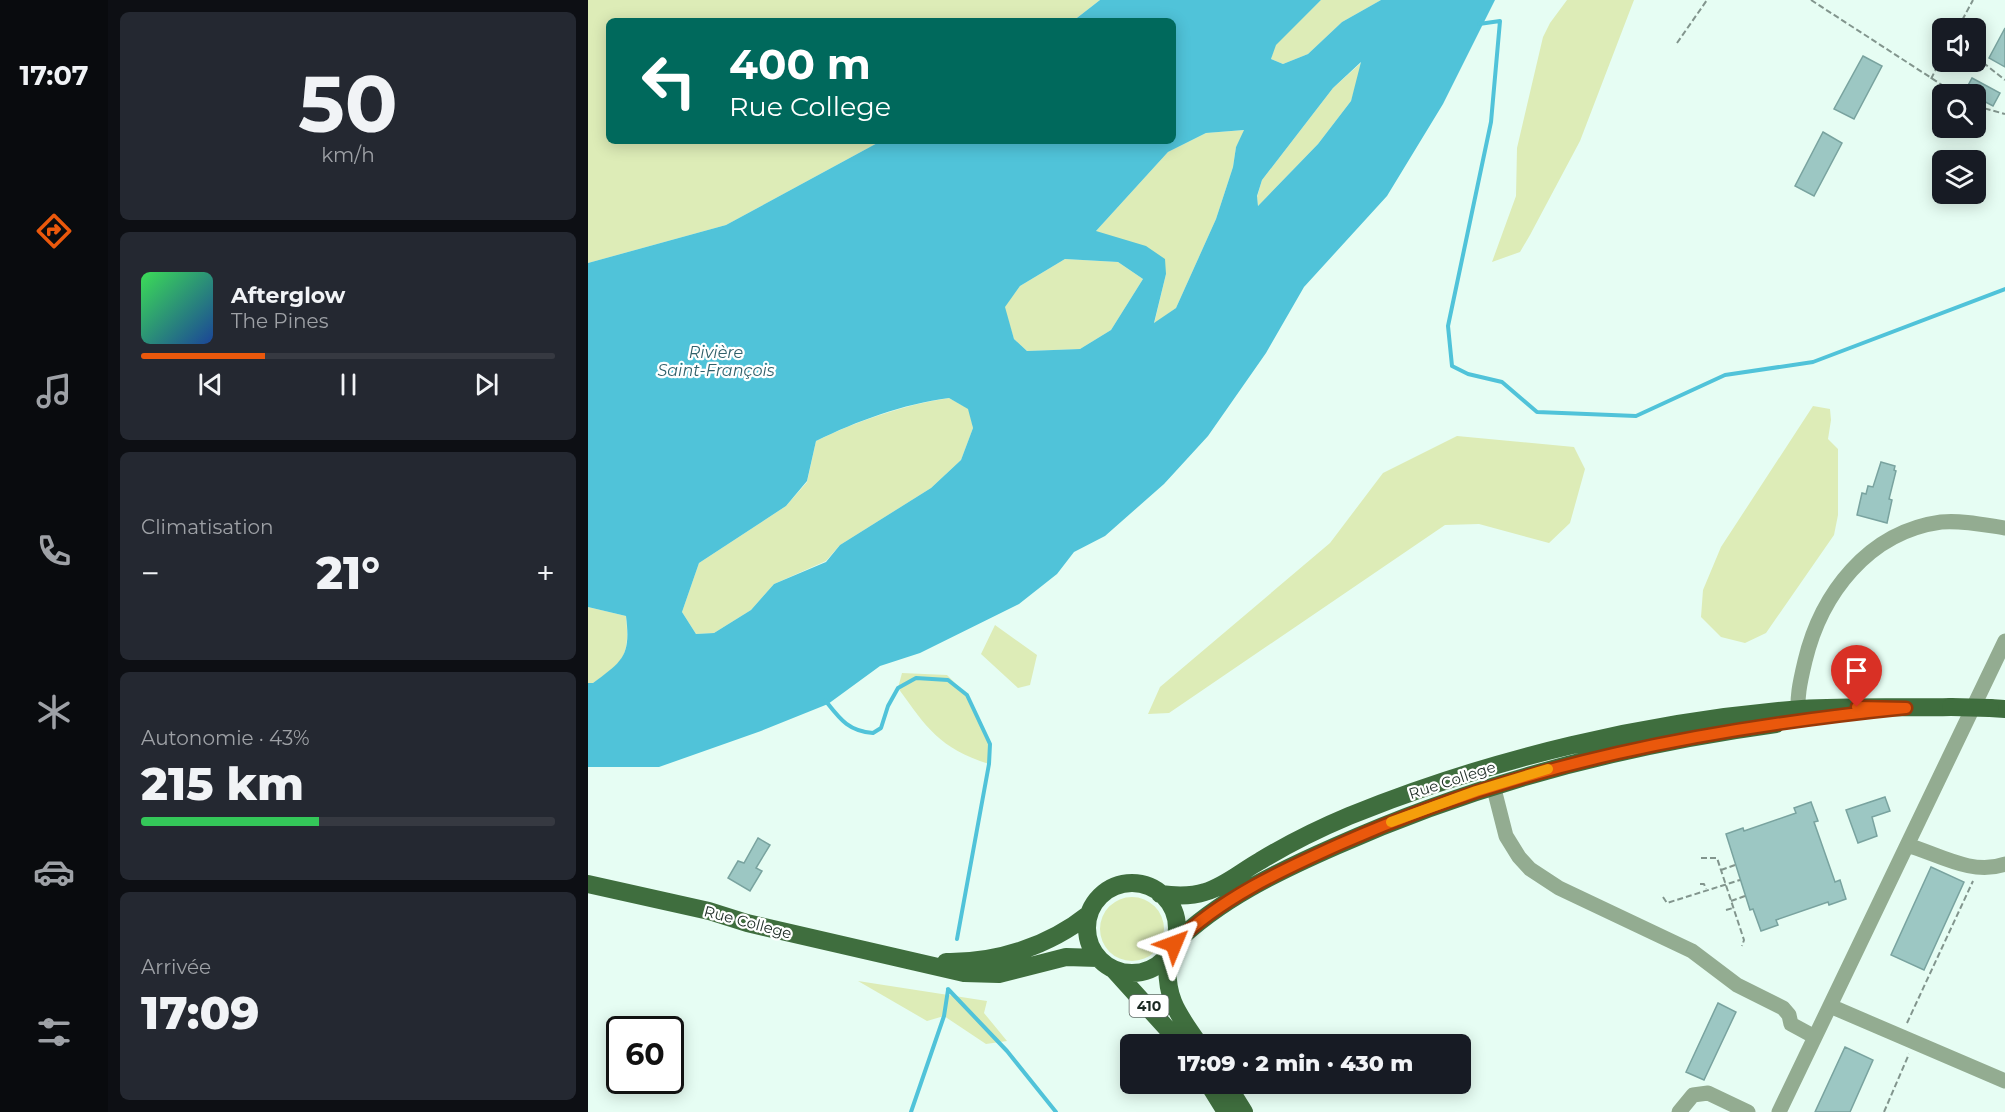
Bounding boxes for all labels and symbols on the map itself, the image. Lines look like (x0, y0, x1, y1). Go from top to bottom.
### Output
water label: Rivière Saint-François (657, 343, 775, 380)
pin (1831, 645, 1882, 707)
street label: Rue College (1406, 757, 1498, 803)
street label: Rue College (702, 901, 794, 943)
position arrow (1142, 912, 1206, 976)
road number: 410 (1130, 995, 1168, 1017)
speed limit sign: 60 (606, 1016, 684, 1094)

